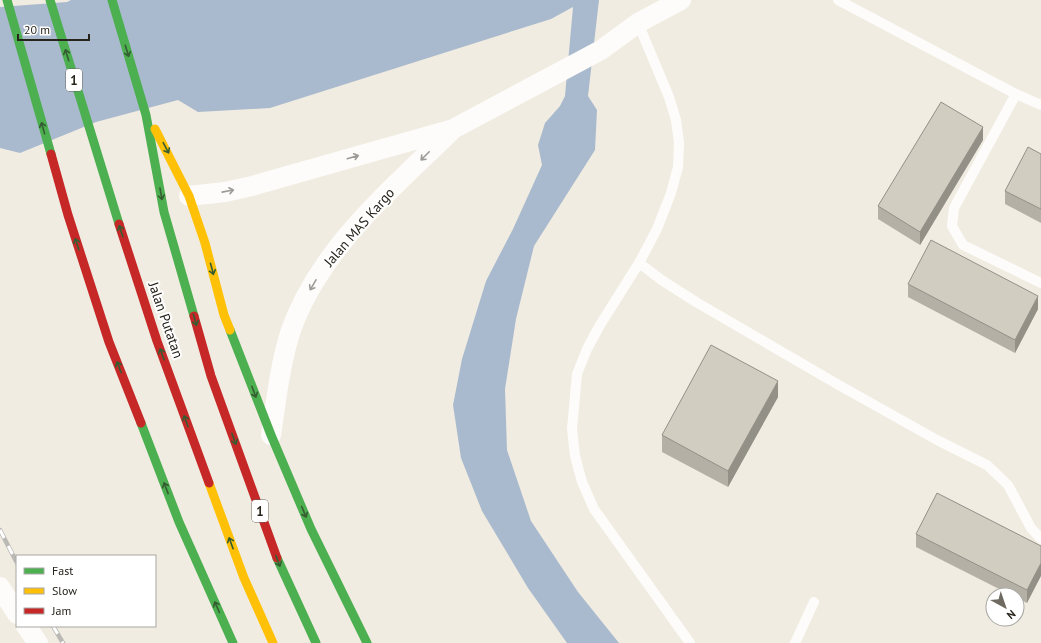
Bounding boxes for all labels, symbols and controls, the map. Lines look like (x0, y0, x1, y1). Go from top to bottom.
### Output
scale bar (18, 16, 89, 42)
text: 20 m (24, 22, 50, 37)
one-way arrow (124, 44, 131, 57)
one-way arrow (63, 49, 70, 62)
road number: 1 (66, 69, 82, 91)
one-way arrow (39, 122, 46, 135)
one-way arrow (162, 142, 170, 154)
one-way arrow (420, 151, 430, 161)
one-way arrow (347, 153, 360, 160)
street label: Jalan MAS Kargo (319, 184, 398, 271)
one-way arrow (157, 187, 165, 200)
one-way arrow (221, 187, 234, 195)
one-way arrow (117, 225, 125, 237)
one-way arrow (73, 237, 80, 250)
one-way arrow (209, 263, 217, 276)
street label: Jalan Putatan (144, 279, 187, 360)
one-way arrow (308, 279, 316, 291)
one-way arrow (192, 313, 199, 326)
one-way arrow (158, 349, 166, 361)
one-way arrow (114, 361, 122, 373)
one-way arrow (251, 386, 259, 398)
one-way arrow (182, 415, 190, 427)
one-way arrow (231, 433, 238, 446)
one-way arrow (161, 483, 169, 495)
road number: 1 (252, 500, 268, 522)
one-way arrow (301, 506, 308, 518)
one-way arrow (226, 537, 234, 549)
legend (16, 555, 156, 627)
one-way arrow (275, 555, 283, 567)
text: Fast (52, 563, 73, 578)
text: Slow (52, 583, 77, 598)
north arrow (985, 587, 1025, 627)
one-way arrow (213, 602, 220, 614)
text: Jam (51, 603, 71, 618)
text: N (1004, 607, 1019, 622)

